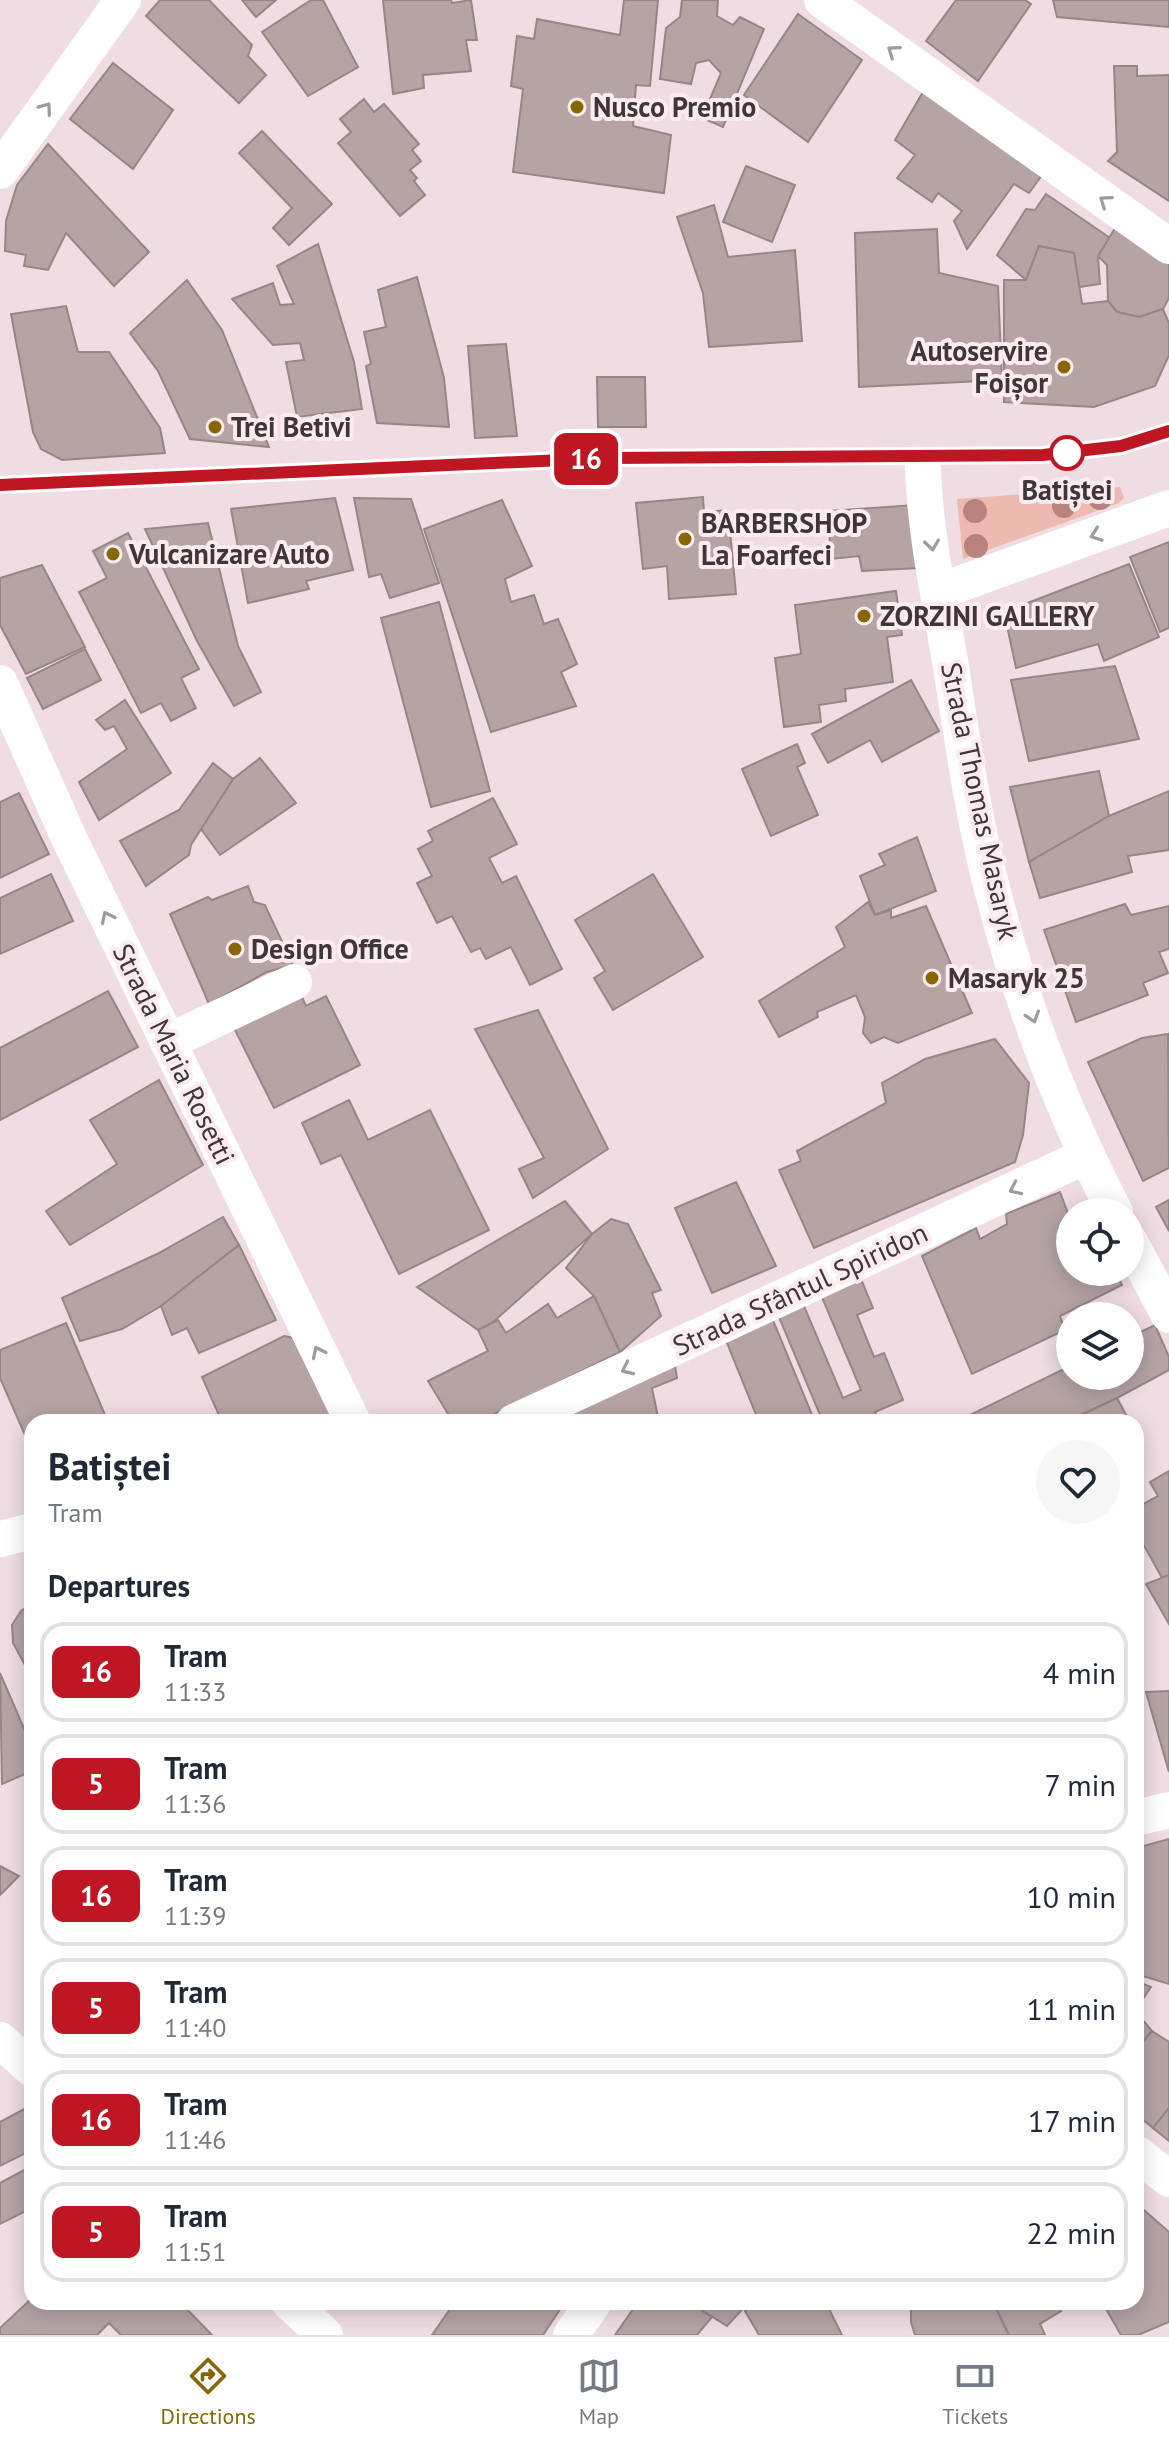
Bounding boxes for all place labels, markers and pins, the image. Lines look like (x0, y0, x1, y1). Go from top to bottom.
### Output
place label: Nusco Premio (593, 88, 756, 125)
marker: Nusco Premio (568, 98, 586, 116)
place label: Autoservire Foișor (911, 332, 1048, 401)
marker: Autoservire Foișor (1055, 358, 1073, 376)
place label: Trei Betivi (231, 408, 352, 445)
marker: Trei Betivi (206, 418, 224, 436)
marker: Batiștei (1050, 436, 1084, 470)
place label: Batiștei (1022, 471, 1112, 508)
place label: BARBERSHOP La Foarfeci (701, 504, 867, 573)
marker: BARBERSHOP La Foarfeci (676, 530, 694, 548)
place label: Vulcanizare Auto (128, 535, 330, 572)
marker: Vulcanizare Auto (104, 545, 122, 563)
place label: ZORZINI GALLERY (880, 597, 1095, 634)
marker: ZORZINI GALLERY (855, 607, 873, 625)
place label: Design Office (251, 930, 409, 967)
marker: Design Office (226, 940, 244, 958)
place label: Masaryk 25 (948, 959, 1085, 996)
marker: Masaryk 25 (923, 969, 941, 987)

